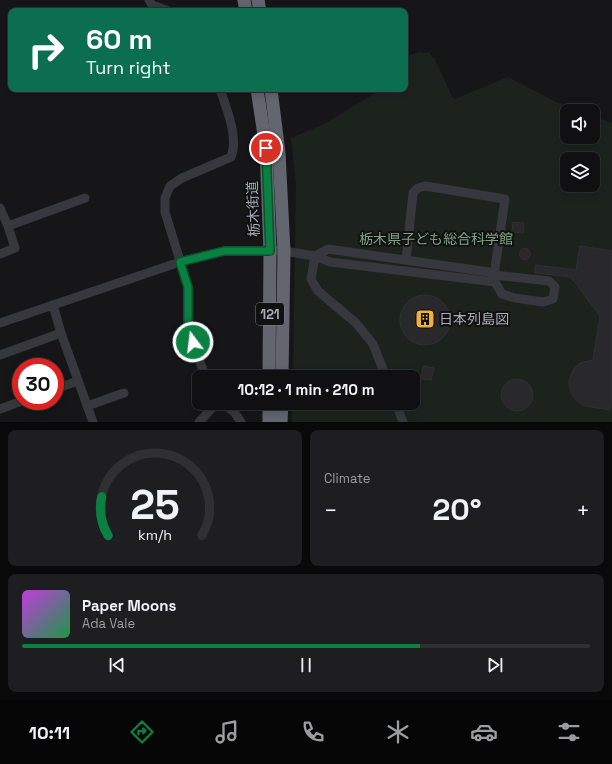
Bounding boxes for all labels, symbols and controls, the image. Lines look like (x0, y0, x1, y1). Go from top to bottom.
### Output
text: 60 m (86, 21, 152, 57)
icon: right (20, 24, 72, 76)
text: Turn right (86, 56, 170, 79)
map controls (560, 104, 600, 192)
button: sound (560, 104, 600, 144)
pin (249, 131, 283, 165)
icon: arrive (255, 137, 277, 159)
button: layers (560, 152, 600, 192)
street label: 栃木街道 (243, 181, 263, 237)
park label: 栃木県子ども総合科学館 (359, 230, 513, 248)
road number: 121 (256, 303, 284, 325)
building icon: 日本列島図 (414, 308, 436, 330)
place label: 日本列島図 (439, 310, 509, 328)
position arrow (172, 321, 214, 363)
speed limit sign: 30 (12, 358, 64, 410)
text: 10:12 · 1 min · 210 m (237, 380, 375, 399)
text: Climate (324, 470, 370, 487)
text: 25 (130, 478, 180, 531)
text: 20° (432, 490, 482, 529)
text: − (324, 496, 338, 524)
text: + (576, 496, 590, 524)
text: km/h (138, 526, 172, 544)
text: Paper Moons (82, 596, 176, 615)
text: Ada Vale (82, 615, 135, 632)
icon: previous (106, 654, 128, 676)
icon: pause (295, 654, 317, 676)
icon: next (484, 654, 506, 676)
icon: directions (128, 718, 156, 746)
icon: music (213, 718, 241, 746)
icon: phone (299, 718, 327, 746)
icon: climate (384, 718, 412, 746)
icon: car (470, 718, 498, 746)
icon: filters (555, 718, 583, 746)
text: 10:11 (29, 721, 70, 744)

